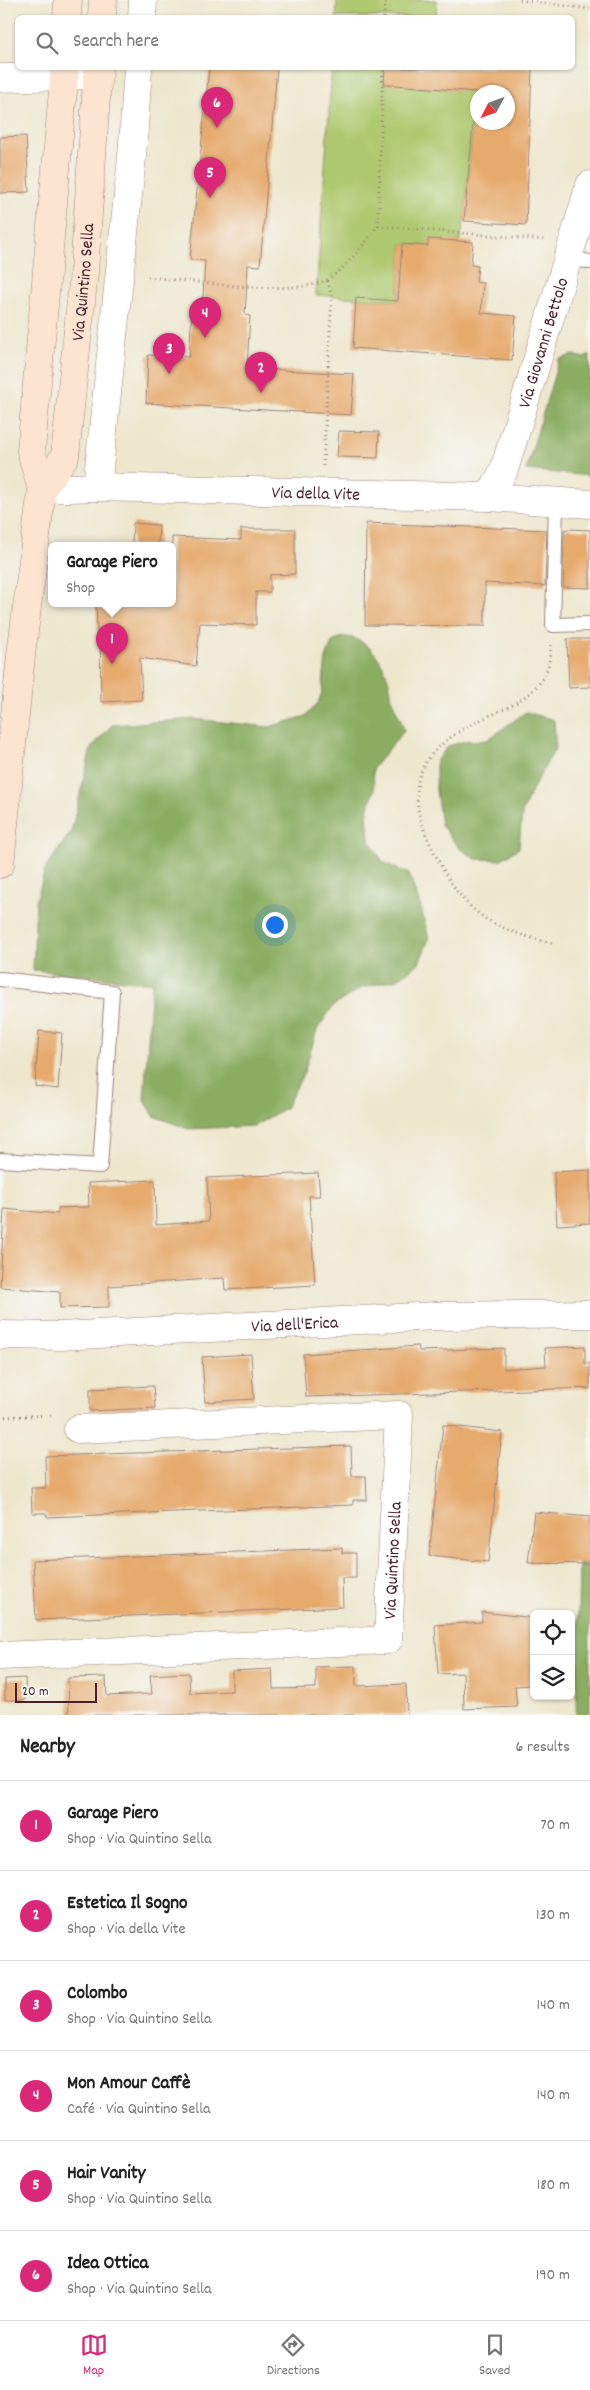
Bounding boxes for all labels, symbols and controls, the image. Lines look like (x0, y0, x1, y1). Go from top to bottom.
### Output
search box (15, 15, 575, 70)
icon: search (33, 29, 61, 57)
text: Search here (73, 29, 159, 56)
north arrow (470, 85, 515, 130)
pin: 6 (201, 87, 233, 128)
pin: 5 (194, 157, 226, 198)
street label: Via Quintino Sella (67, 222, 102, 342)
street label: Via Giovanni Bettolo (513, 275, 576, 412)
pin: 4 (189, 297, 221, 338)
pin: 3 (153, 333, 185, 374)
pin: 2 (245, 352, 277, 393)
street label: Via della Vite (271, 481, 361, 509)
popup (48, 542, 176, 607)
text: Garage Piero (66, 550, 158, 577)
text: Shop (66, 577, 95, 600)
pin: 1 (96, 623, 128, 664)
your location (262, 912, 288, 938)
street label: Via dell'Erica (251, 1311, 339, 1341)
street label: Via Quintino Sella (379, 1501, 410, 1620)
map controls (530, 1610, 575, 1700)
button: locate (530, 1610, 575, 1655)
button: layers (530, 1655, 575, 1700)
scale bar (15, 1680, 98, 1703)
text: 20 m (22, 1682, 49, 1702)
text: Nearby (20, 1733, 75, 1763)
text: 6 results (515, 1736, 570, 1759)
text: Garage Piero (67, 1801, 158, 1828)
text: 1 (34, 1814, 38, 1837)
text: 70 m (540, 1814, 570, 1837)
text: Shop · Via Quintino Sella (67, 1828, 211, 1851)
text: Estetica Il Sogno (67, 1891, 188, 1918)
text: 2 (33, 1904, 40, 1927)
text: 130 m (536, 1904, 570, 1927)
text: Shop · Via della Vite (67, 1918, 186, 1941)
text: Colombo (67, 1981, 128, 2008)
text: 3 (32, 1994, 40, 2017)
text: 140 m (536, 1994, 570, 2017)
text: Shop · Via Quintino Sella (67, 2008, 211, 2031)
text: Mon Amour Caffè (67, 2071, 191, 2098)
text: 4 (33, 2084, 39, 2107)
text: 140 m (536, 2084, 570, 2107)
text: Café · Via Quintino Sella (67, 2098, 211, 2121)
text: Hair Vanity (67, 2161, 146, 2188)
text: 5 (32, 2174, 40, 2197)
text: 180 m (537, 2174, 570, 2197)
text: Shop · Via Quintino Sella (67, 2188, 211, 2211)
text: Idea Ottica (67, 2251, 148, 2278)
text: 6 (32, 2264, 40, 2287)
text: 190 m (536, 2264, 570, 2287)
text: Shop · Via Quintino Sella (67, 2278, 211, 2301)
tab: Map (80, 2331, 108, 2381)
tab: Directions (267, 2331, 320, 2381)
tab: Saved (479, 2331, 510, 2381)

